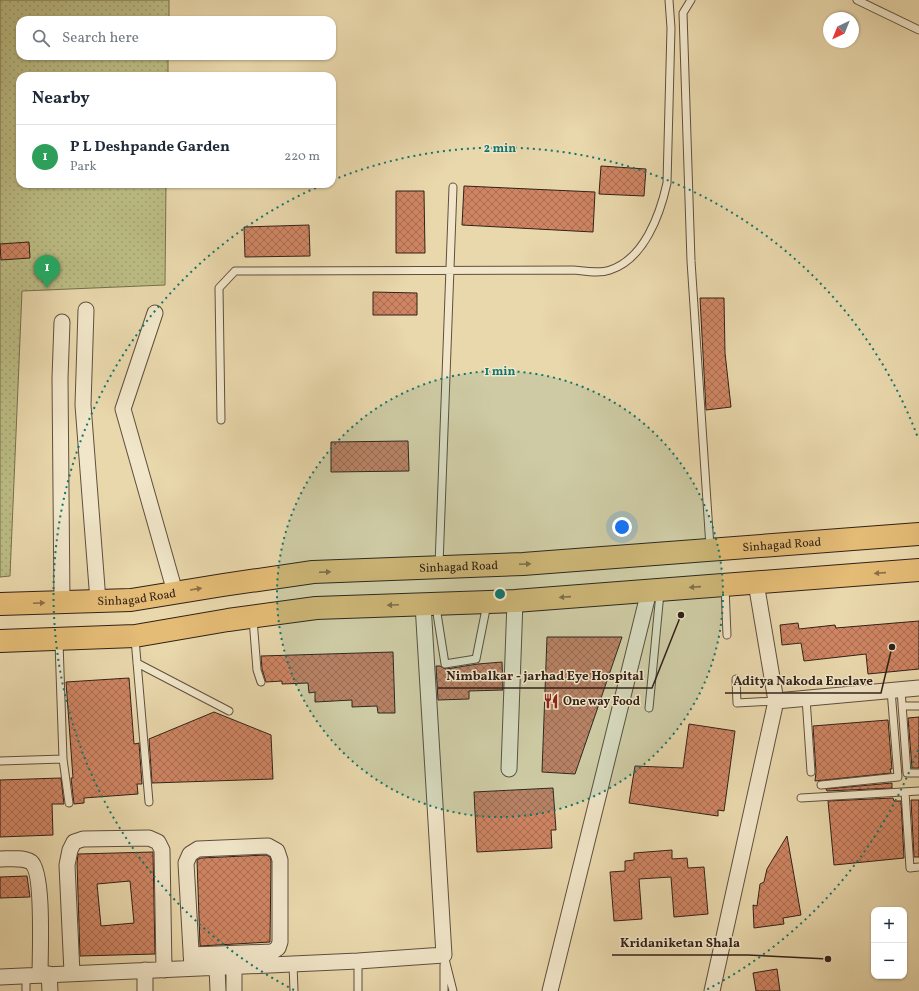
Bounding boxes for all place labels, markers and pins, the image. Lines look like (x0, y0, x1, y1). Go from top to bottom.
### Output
pin: 1 (34, 255, 60, 288)
centre of rings (493, 587, 507, 601)
callout: Nimbalkar - jarhad Eye Hospital (438, 663, 652, 688)
callout: Aditya Nakoda Enclave (725, 668, 881, 693)
restaurant icon: One way Food (542, 692, 560, 710)
place label: One way Food (563, 694, 641, 710)
callout: Kridaniketan Shala (612, 930, 748, 955)

